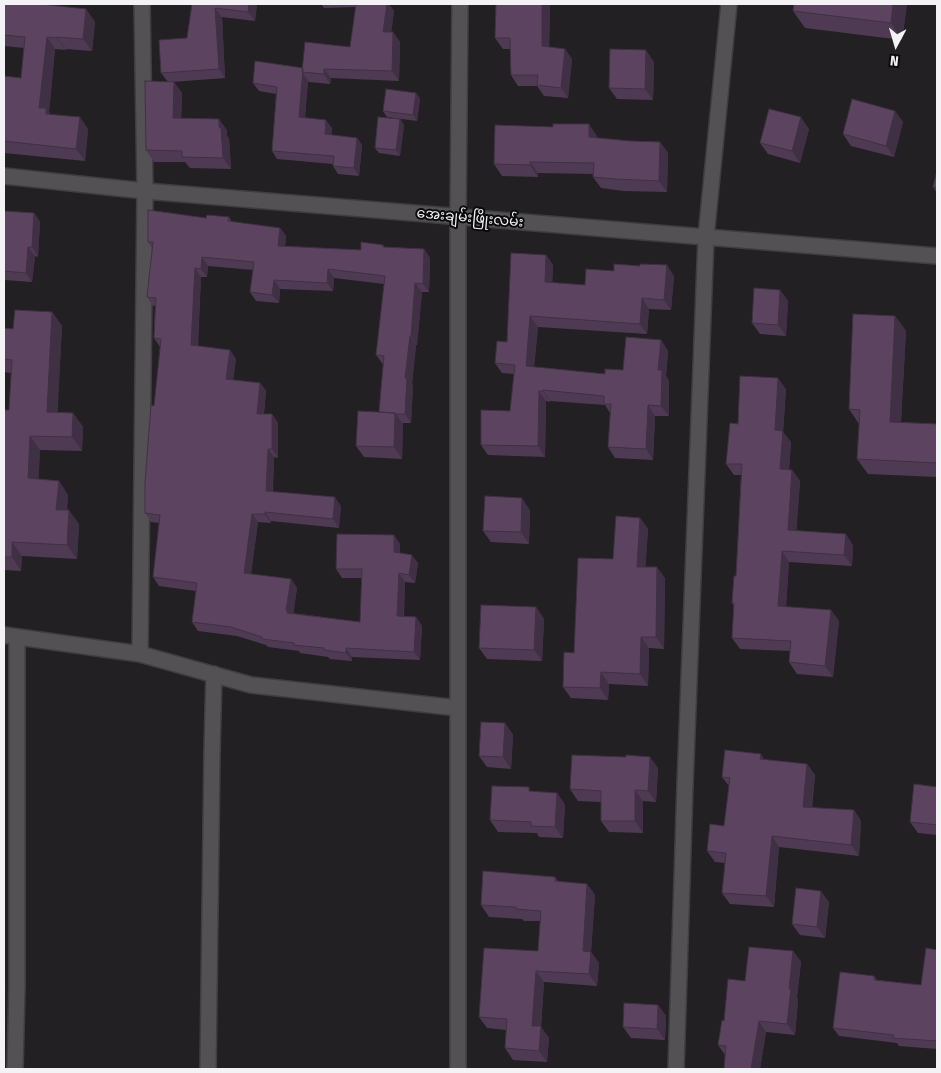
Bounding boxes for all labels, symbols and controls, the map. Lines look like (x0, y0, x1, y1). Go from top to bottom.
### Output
north arrow (871, 20, 921, 70)
text: N (889, 52, 899, 69)
street label: အေးချမ်းဖြိုးလမ်း (416, 205, 524, 231)

